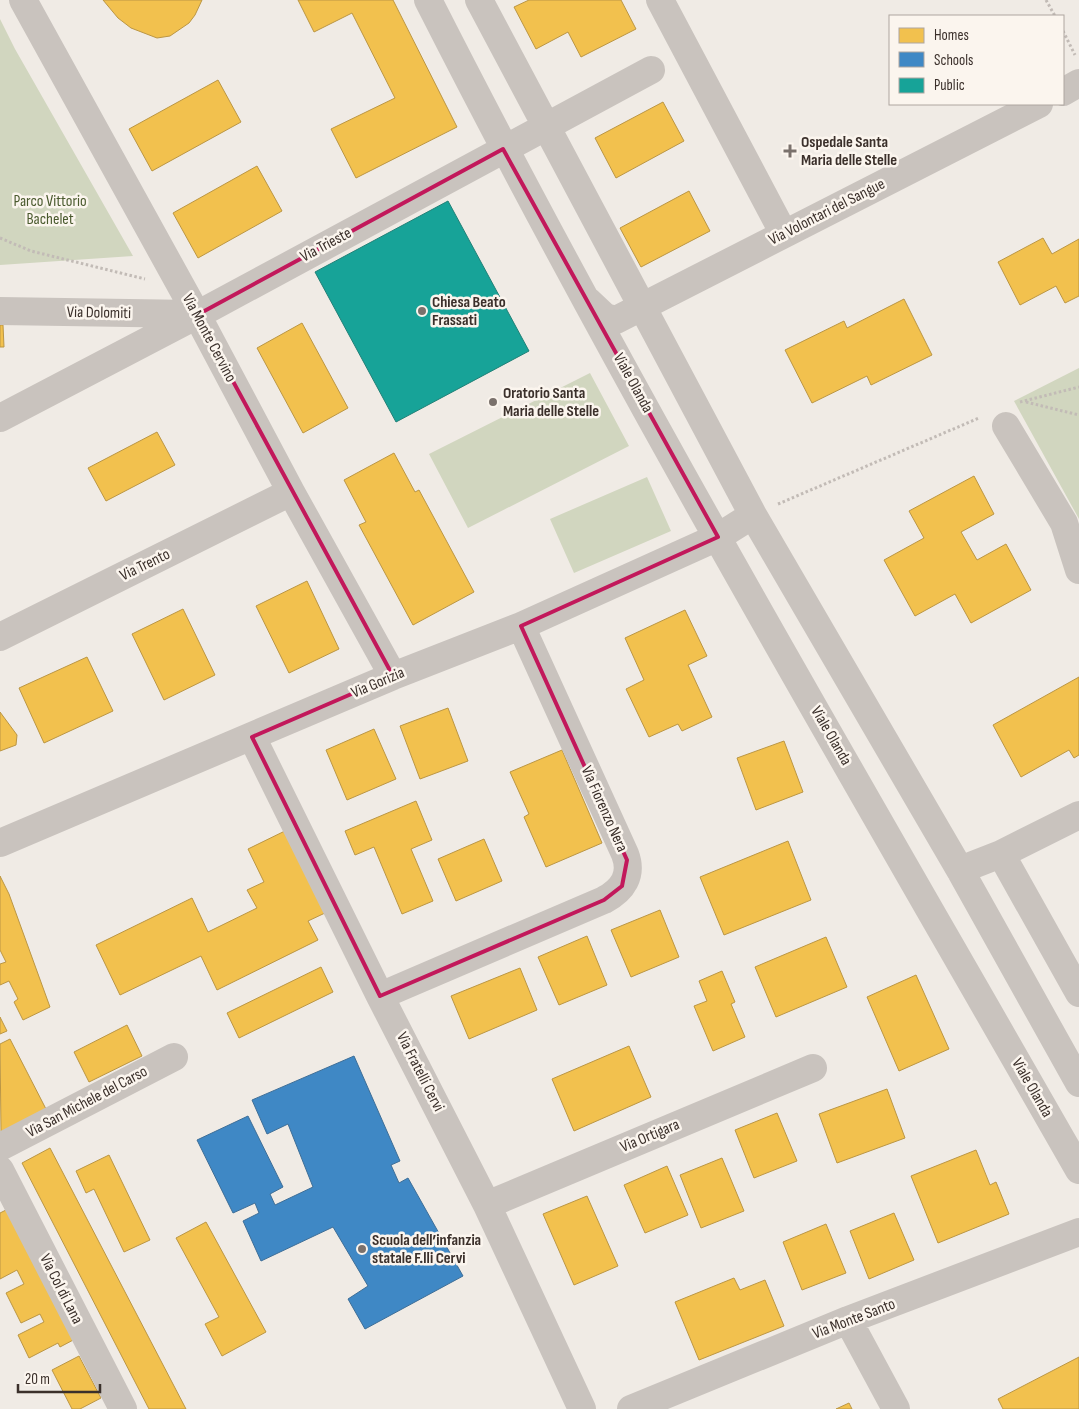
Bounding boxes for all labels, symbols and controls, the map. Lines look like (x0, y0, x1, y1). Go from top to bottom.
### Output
legend (889, 15, 1064, 105)
text: Homes (934, 26, 969, 45)
text: Schools (934, 51, 973, 70)
text: Public (934, 76, 965, 95)
place label: Ospedale Santa Maria delle Stelle (801, 133, 897, 170)
marker: Ospedale Santa Maria delle Stelle (783, 144, 797, 158)
street label: Via Volontari del Sangue (766, 175, 888, 249)
park label: Parco Vittorio Bachelet (13, 192, 87, 229)
street label: Via Trieste (297, 224, 355, 266)
street label: Via Monte Cervino (178, 291, 240, 385)
place label: Chiesa Beato Frassati (432, 293, 506, 330)
street label: Via Dolomiti (67, 303, 131, 323)
marker: Chiesa Beato Frassati (416, 305, 428, 317)
street label: Viale Olanda (609, 350, 657, 416)
place label: Oratorio Santa Maria delle Stelle (503, 384, 599, 421)
marker: Oratorio Santa Maria delle Stelle (487, 396, 499, 408)
street label: Via Trento (117, 545, 173, 585)
street label: Via Gorizia (349, 663, 407, 703)
street label: Viale Olanda (807, 703, 855, 769)
street label: Via Fiorenzo Nera (577, 763, 631, 855)
street label: Via Fratelli Cervi (392, 1029, 448, 1115)
street label: Viale Olanda (1008, 1055, 1056, 1121)
street label: Via San Michele del Carso (23, 1062, 151, 1142)
street label: Via Ortigara (618, 1115, 682, 1157)
place label: Scuola dell’infanzia statale F.lli Cervi (372, 1231, 481, 1268)
marker: Scuola dell’infanzia statale F.lli Cervi (356, 1243, 368, 1255)
street label: Via Col di Lana (35, 1251, 87, 1327)
street label: Via Monte Santo (810, 1295, 898, 1343)
scale bar (18, 1362, 100, 1394)
text: 20 m (25, 1370, 50, 1389)

